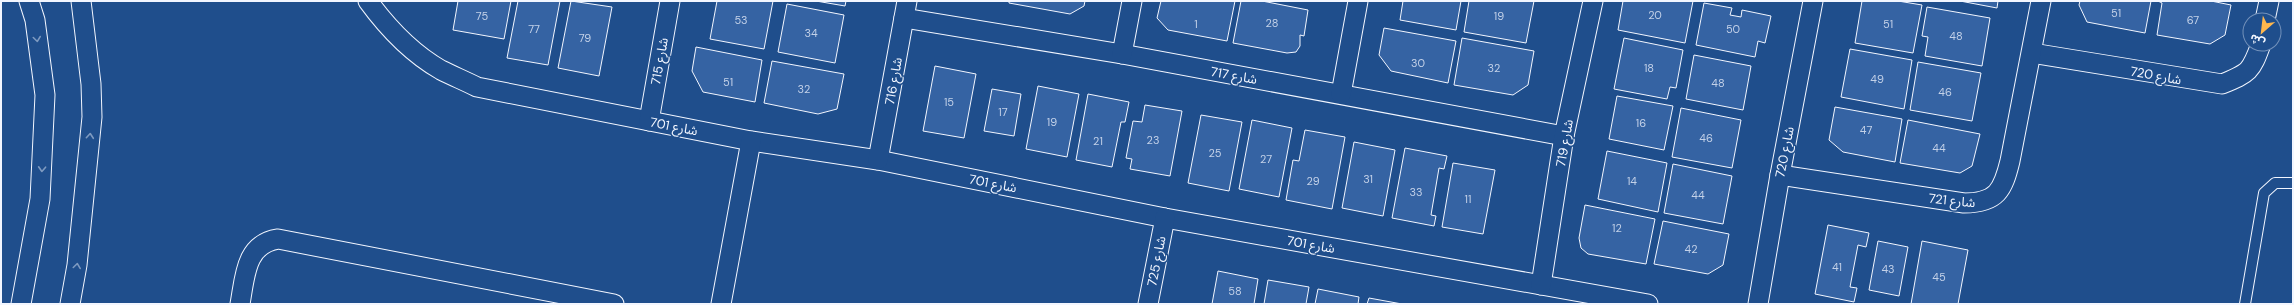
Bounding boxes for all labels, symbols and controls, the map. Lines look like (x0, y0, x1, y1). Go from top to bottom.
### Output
house number: 51 (2111, 6, 2121, 20)
house number: 20 (1648, 8, 1662, 22)
house number: 75 (476, 9, 488, 23)
house number: 19 (1494, 9, 1504, 23)
north arrow (2242, 12, 2282, 52)
house number: 53 (734, 13, 748, 27)
house number: 67 (2187, 13, 2199, 27)
house number: 28 (1266, 16, 1278, 30)
house number: 1 (1194, 17, 1198, 31)
house number: 51 (1883, 17, 1893, 31)
house number: 77 (528, 22, 540, 36)
house number: 50 (1726, 22, 1740, 36)
house number: 34 (804, 26, 818, 40)
house number: 48 (1949, 29, 1963, 43)
house number: 79 (579, 31, 591, 45)
text: ش (2247, 31, 2267, 51)
one-way arrow (32, 36, 41, 42)
street label: شارع 715 (647, 36, 674, 86)
street label: شارع 716 (881, 56, 908, 107)
house number: 30 (1411, 56, 1425, 70)
house number: 32 (1488, 61, 1500, 75)
house number: 18 (1644, 61, 1654, 75)
street label: شارع 717 (1209, 63, 1258, 90)
street label: شارع 720 (2129, 63, 2183, 90)
house number: 49 (1870, 72, 1884, 86)
house number: 51 (723, 75, 733, 89)
house number: 48 (1711, 76, 1725, 90)
house number: 32 (798, 82, 810, 96)
house number: 46 (1938, 85, 1952, 99)
house number: 15 (944, 95, 954, 109)
house number: 17 (998, 105, 1008, 119)
street label: شارع 701 (648, 114, 699, 141)
house number: 19 (1047, 115, 1057, 129)
house number: 16 (1636, 116, 1646, 130)
street label: شارع 719 (1552, 118, 1579, 169)
house number: 47 (1860, 123, 1872, 137)
street label: شارع 720 (1771, 125, 1800, 179)
house number: 46 (1699, 131, 1713, 145)
one-way arrow (86, 133, 95, 139)
house number: 23 (1147, 133, 1159, 147)
house number: 21 (1093, 134, 1103, 148)
house number: 44 (1932, 141, 1946, 155)
house number: 25 (1208, 146, 1222, 160)
house number: 27 (1260, 152, 1272, 166)
one-way arrow (37, 166, 46, 172)
street label: شارع 701 (967, 171, 1018, 198)
house number: 31 (1363, 172, 1373, 186)
house number: 29 (1306, 174, 1320, 188)
house number: 14 (1627, 174, 1637, 188)
house number: 33 (1409, 185, 1423, 199)
house number: 44 (1691, 188, 1705, 202)
street label: شارع 721 (1928, 190, 1976, 213)
house number: 11 (1465, 192, 1471, 206)
house number: 12 (1612, 221, 1622, 235)
street label: شارع 701 (1285, 232, 1336, 259)
street label: شارع 725 (1143, 235, 1172, 288)
house number: 42 (1684, 242, 1698, 256)
house number: 41 (1832, 260, 1842, 274)
house number: 43 (1881, 262, 1895, 276)
one-way arrow (72, 263, 80, 269)
house number: 45 (1932, 270, 1946, 284)
house number: 58 (1228, 284, 1242, 298)

